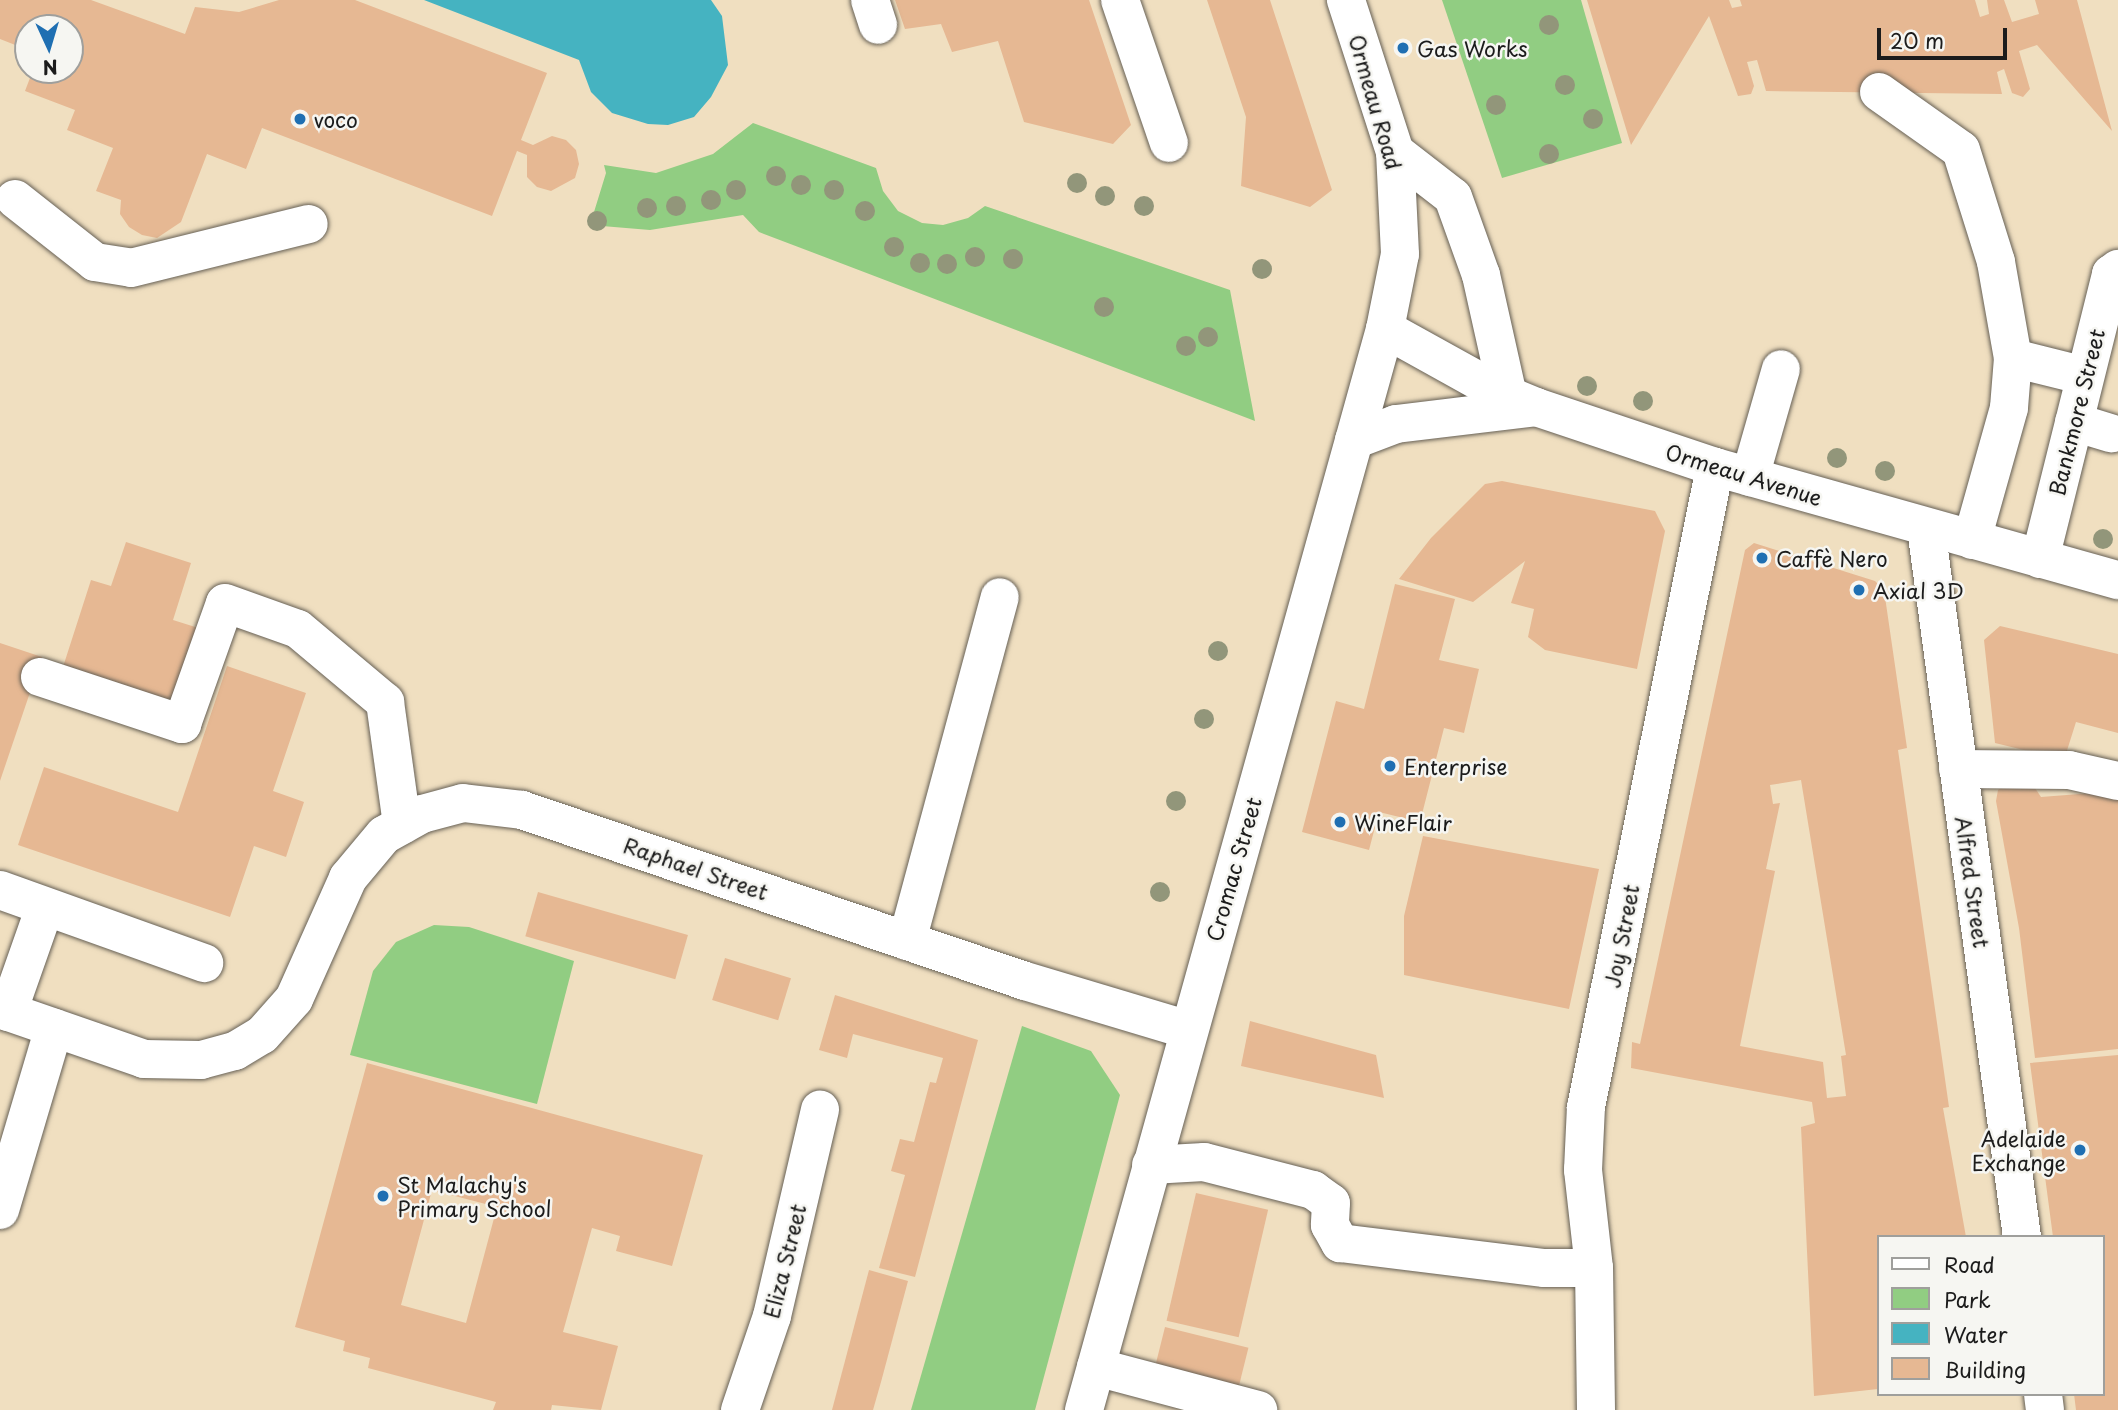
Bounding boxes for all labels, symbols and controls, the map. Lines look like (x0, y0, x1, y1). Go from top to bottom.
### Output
north arrow (14, 14, 84, 84)
scale bar (1880, 14, 2010, 58)
text: 20 m (1890, 24, 1944, 56)
street label: Ormeau Road (1345, 32, 1407, 172)
place label: Gas Works (1417, 35, 1528, 61)
marker: Gas Works (1395, 40, 1411, 56)
text: N (42, 53, 59, 82)
place label: voco (314, 106, 358, 132)
marker: voco (292, 111, 308, 127)
street label: Bankmore Street (2043, 326, 2109, 498)
street label: Ormeau Avenue (1664, 438, 1824, 510)
place label: Caffè Nero (1776, 545, 1888, 571)
marker: Caffè Nero (1754, 550, 1770, 566)
place label: Axial 3D (1873, 577, 1963, 603)
marker: Axial 3D (1851, 582, 1867, 598)
place label: Enterprise (1404, 753, 1507, 779)
marker: Enterprise (1382, 758, 1398, 774)
street label: Cromac Street (1200, 794, 1266, 944)
place label: WineFlair (1354, 809, 1452, 835)
marker: WineFlair (1332, 814, 1348, 830)
street label: Alfred Street (1951, 814, 1995, 950)
street label: Raphael Street (620, 831, 772, 905)
street label: Joy Street (1599, 881, 1643, 991)
place label: Adelaide Exchange (1972, 1125, 2066, 1175)
marker: Adelaide Exchange (2072, 1142, 2088, 1158)
place label: St Malachy's Primary School (397, 1171, 552, 1221)
marker: St Malachy's Primary School (375, 1188, 391, 1204)
street label: Eliza Street (758, 1201, 810, 1321)
legend (1876, 1235, 2104, 1396)
text: Road (1944, 1248, 1995, 1280)
text: Park (1944, 1283, 1991, 1315)
text: Water (1944, 1318, 2007, 1350)
text: Building (1944, 1353, 2026, 1385)

